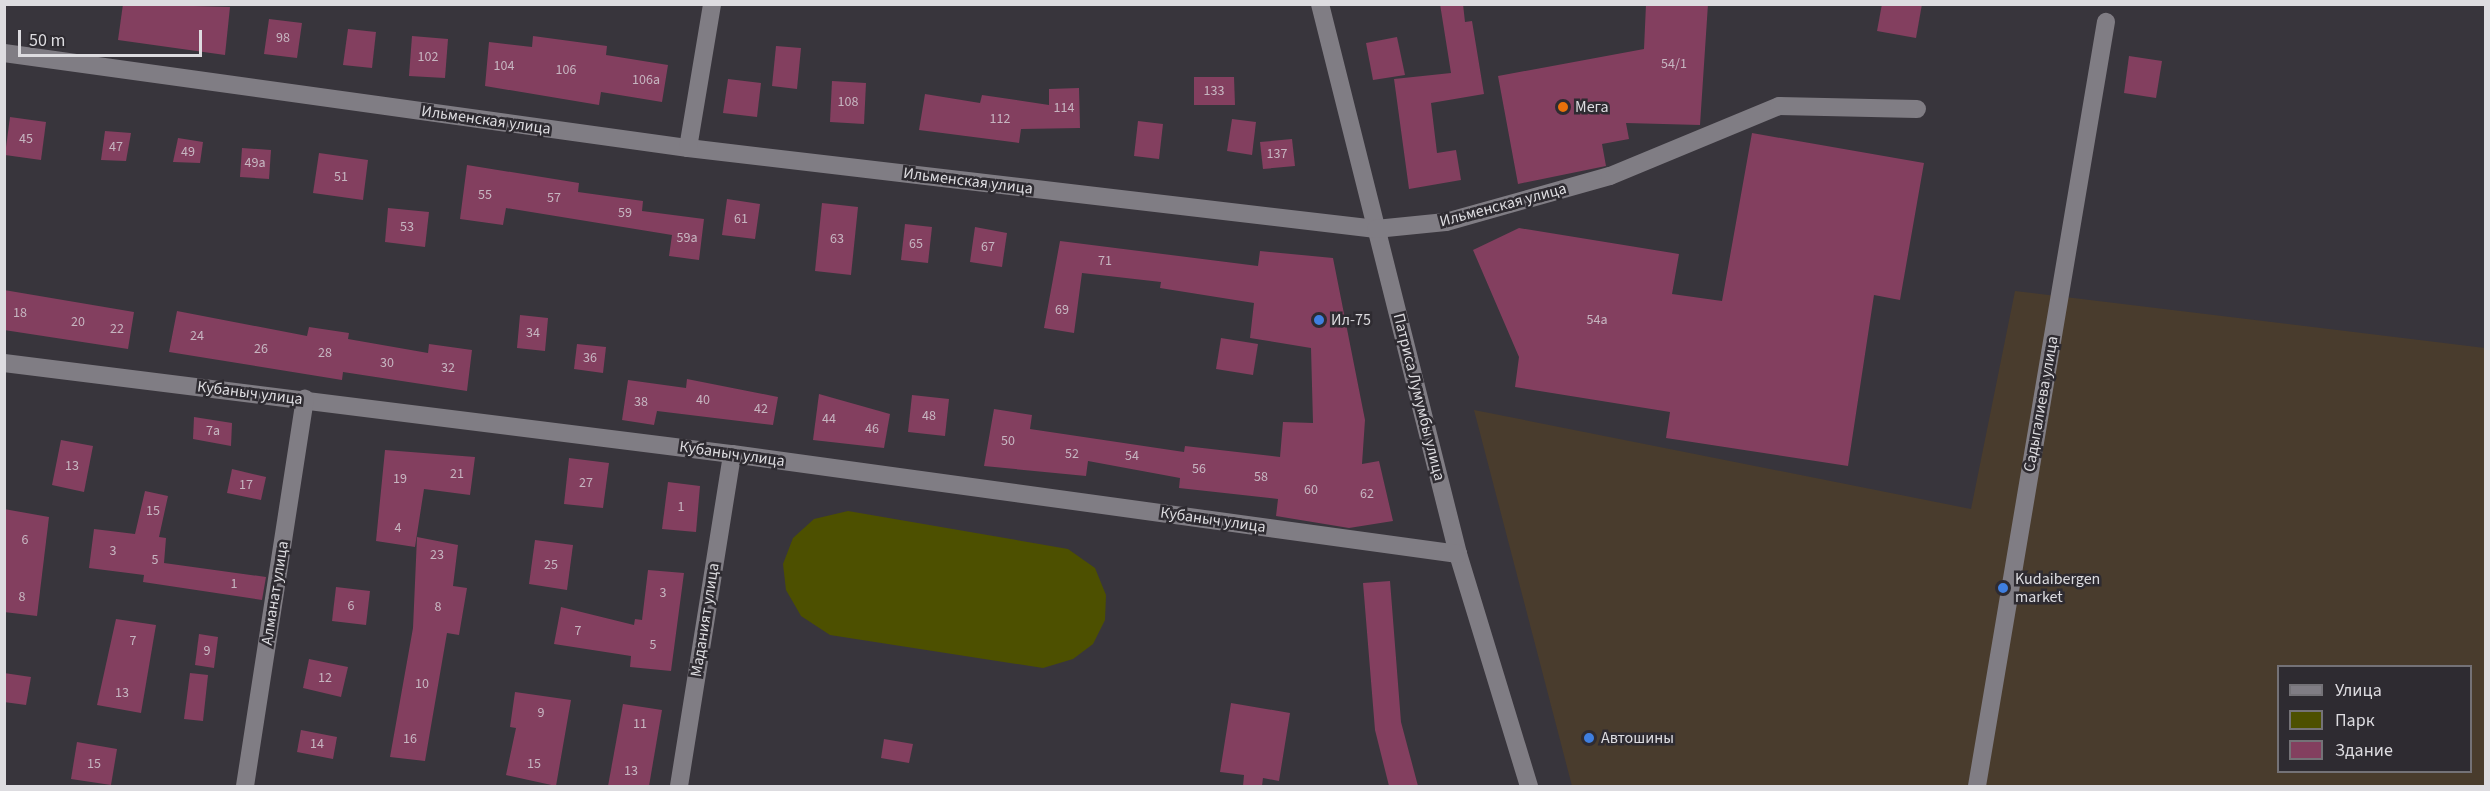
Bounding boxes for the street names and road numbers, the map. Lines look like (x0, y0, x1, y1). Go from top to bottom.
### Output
street label: Ильменская улица (420, 101, 552, 139)
street label: Ильменская улица (902, 164, 1034, 198)
street label: Ильменская улица (1438, 179, 1568, 231)
street label: Патриса Лумумбы улица (1389, 311, 1449, 483)
street label: Садыгалиева улица (2020, 335, 2062, 473)
street label: Кубаныч улица (196, 377, 304, 409)
street label: Кубаныч улица (678, 437, 786, 471)
street label: Кубаныч улица (1159, 503, 1267, 537)
street label: Алманат улица (257, 540, 293, 646)
street label: Маданият улица (687, 562, 723, 678)

